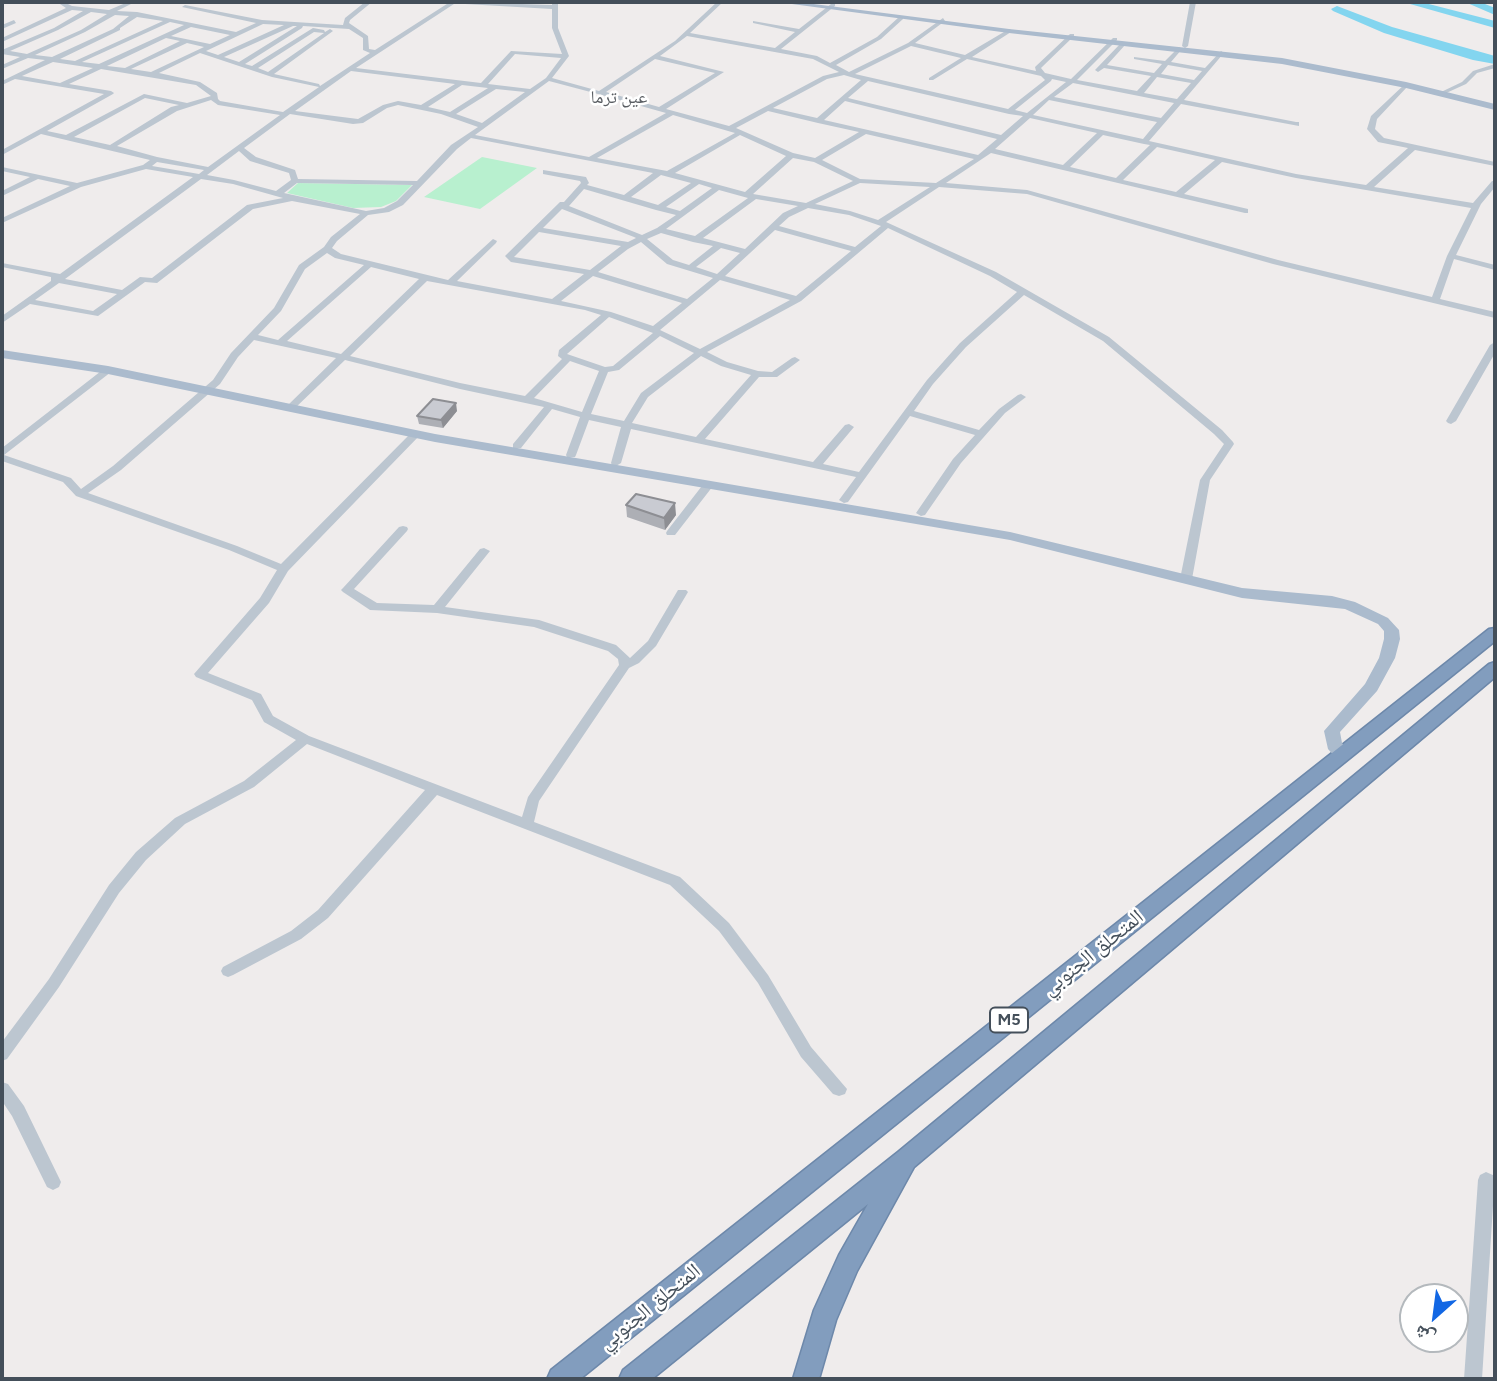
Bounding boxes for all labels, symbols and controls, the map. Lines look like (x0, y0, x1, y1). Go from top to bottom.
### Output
district label: عين ترما (591, 87, 647, 109)
street label: المتحلق الجنوبي (1037, 904, 1149, 1002)
road number: M5 (990, 1008, 1028, 1032)
street label: المتحلق الجنوبي (594, 1258, 706, 1356)
north arrow (1399, 1283, 1469, 1353)
text: ش (1411, 1320, 1439, 1350)

